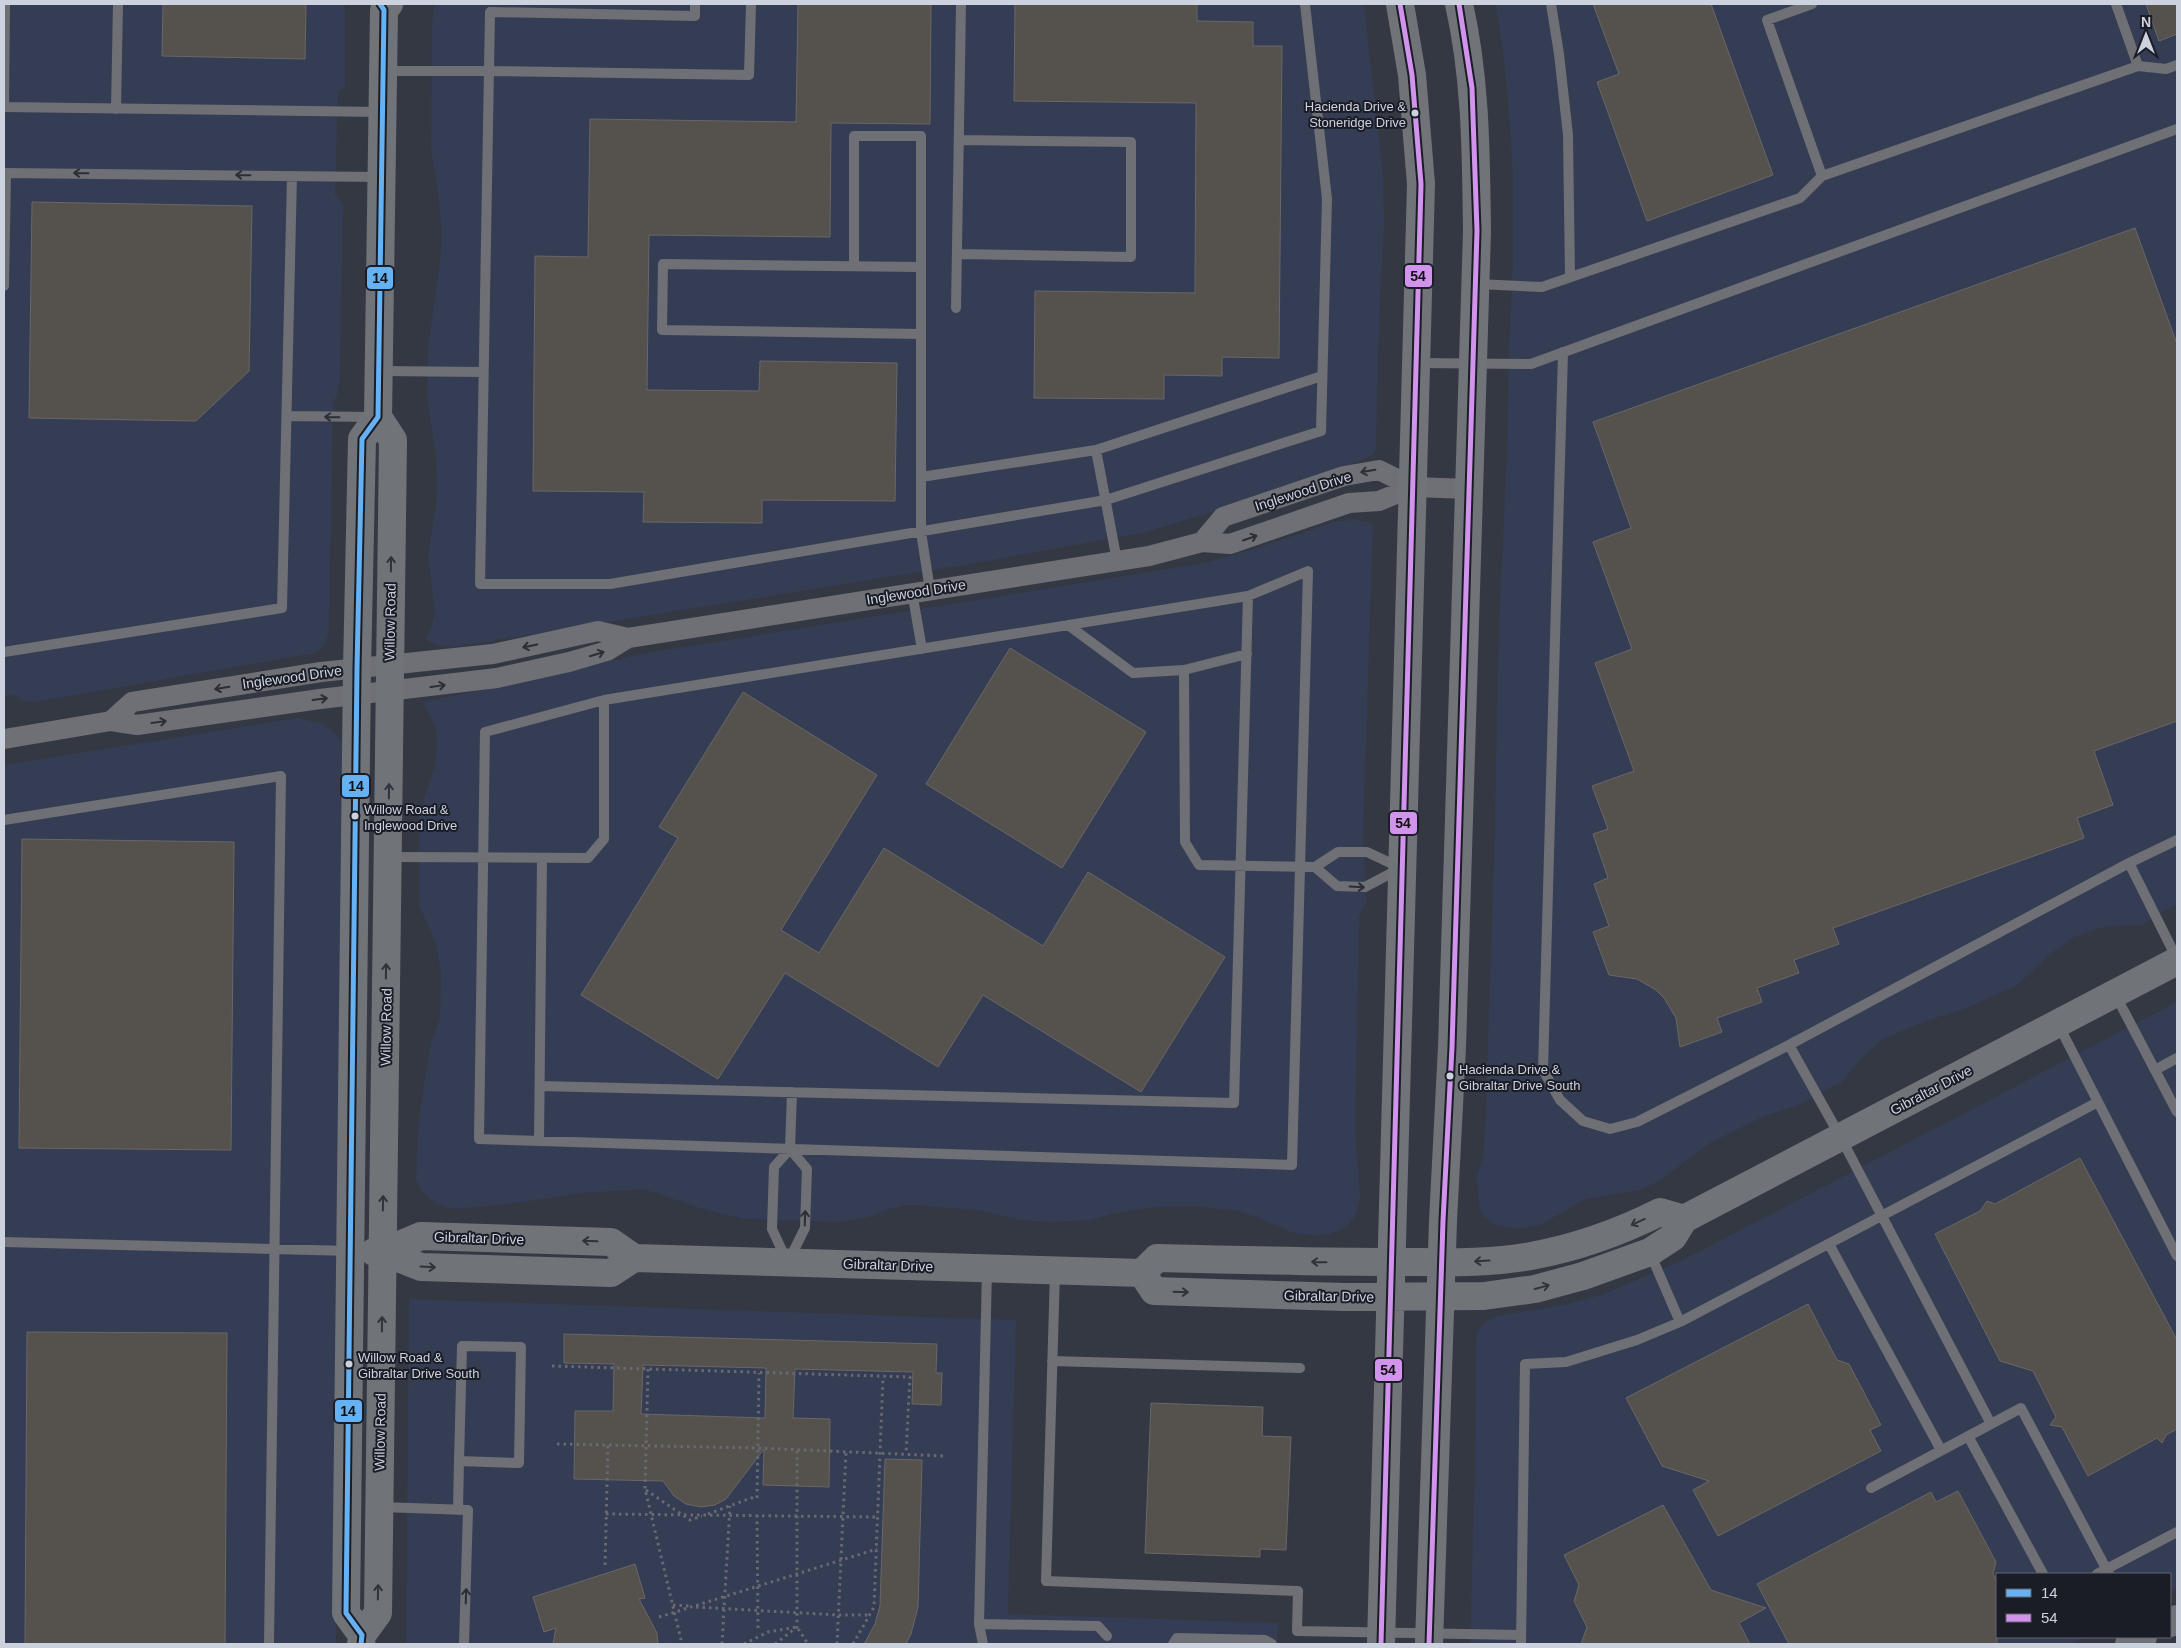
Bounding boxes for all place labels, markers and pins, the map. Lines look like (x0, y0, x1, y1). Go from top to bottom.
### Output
place label: Hacienda Drive & Stoneridge Drive (1305, 99, 1406, 130)
marker: Hacienda Drive & Stoneridge Drive (1410, 108, 1420, 118)
place label: Willow Road & Inglewood Drive (364, 802, 457, 833)
marker: Willow Road & Inglewood Drive (350, 811, 360, 821)
place label: Hacienda Drive & Gibraltar Drive South (1459, 1062, 1580, 1093)
marker: Hacienda Drive & Gibraltar Drive South (1445, 1071, 1455, 1081)
place label: Willow Road & Gibraltar Drive South (358, 1350, 479, 1381)
marker: Willow Road & Gibraltar Drive South (344, 1359, 354, 1369)

